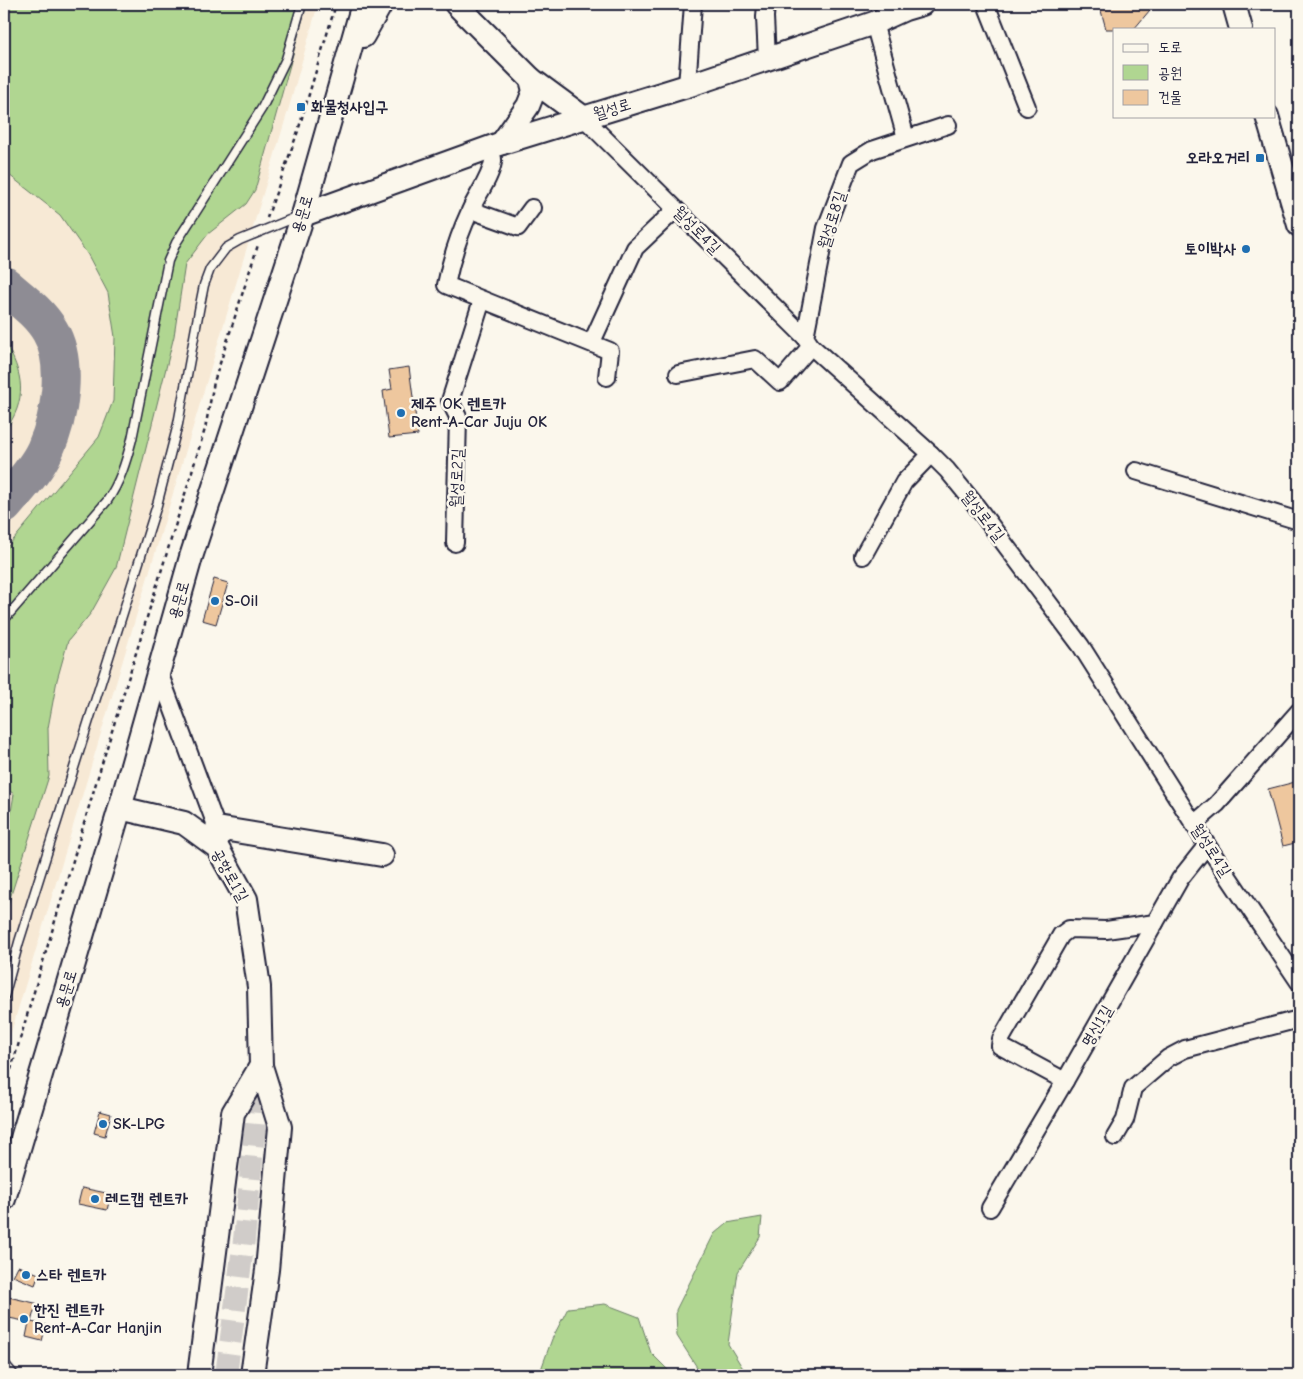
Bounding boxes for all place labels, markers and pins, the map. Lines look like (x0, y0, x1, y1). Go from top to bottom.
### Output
place label: 화물청사입구 (311, 98, 388, 116)
marker: 화물청사입구 (295, 101, 307, 113)
place label: 오라오거리 (1186, 149, 1250, 167)
marker: 오라오거리 (1254, 152, 1266, 164)
place label: 토이박사 (1185, 240, 1236, 258)
marker: 토이박사 (1240, 243, 1252, 255)
place label: 제주 OK 렌트카 Rent-A-Car Juju OK (411, 395, 547, 431)
marker: 제주 OK 렌트카 Rent-A-Car Juju OK (395, 407, 407, 419)
place label: S-Oil (225, 592, 258, 610)
marker: S-Oil (209, 595, 221, 607)
place label: SK-LPG (113, 1115, 165, 1133)
marker: SK-LPG (97, 1118, 109, 1130)
place label: 레드캡 렌트카 (105, 1190, 188, 1208)
marker: 레드캡 렌트카 (89, 1193, 101, 1205)
place label: 스타 렌트카 (36, 1266, 106, 1284)
marker: 스타 렌트카 (20, 1269, 32, 1281)
place label: 한진 렌트카 Rent-A-Car Hanjin (33, 1301, 162, 1337)
marker: 한진 렌트카 Rent-A-Car Hanjin (18, 1313, 30, 1325)

